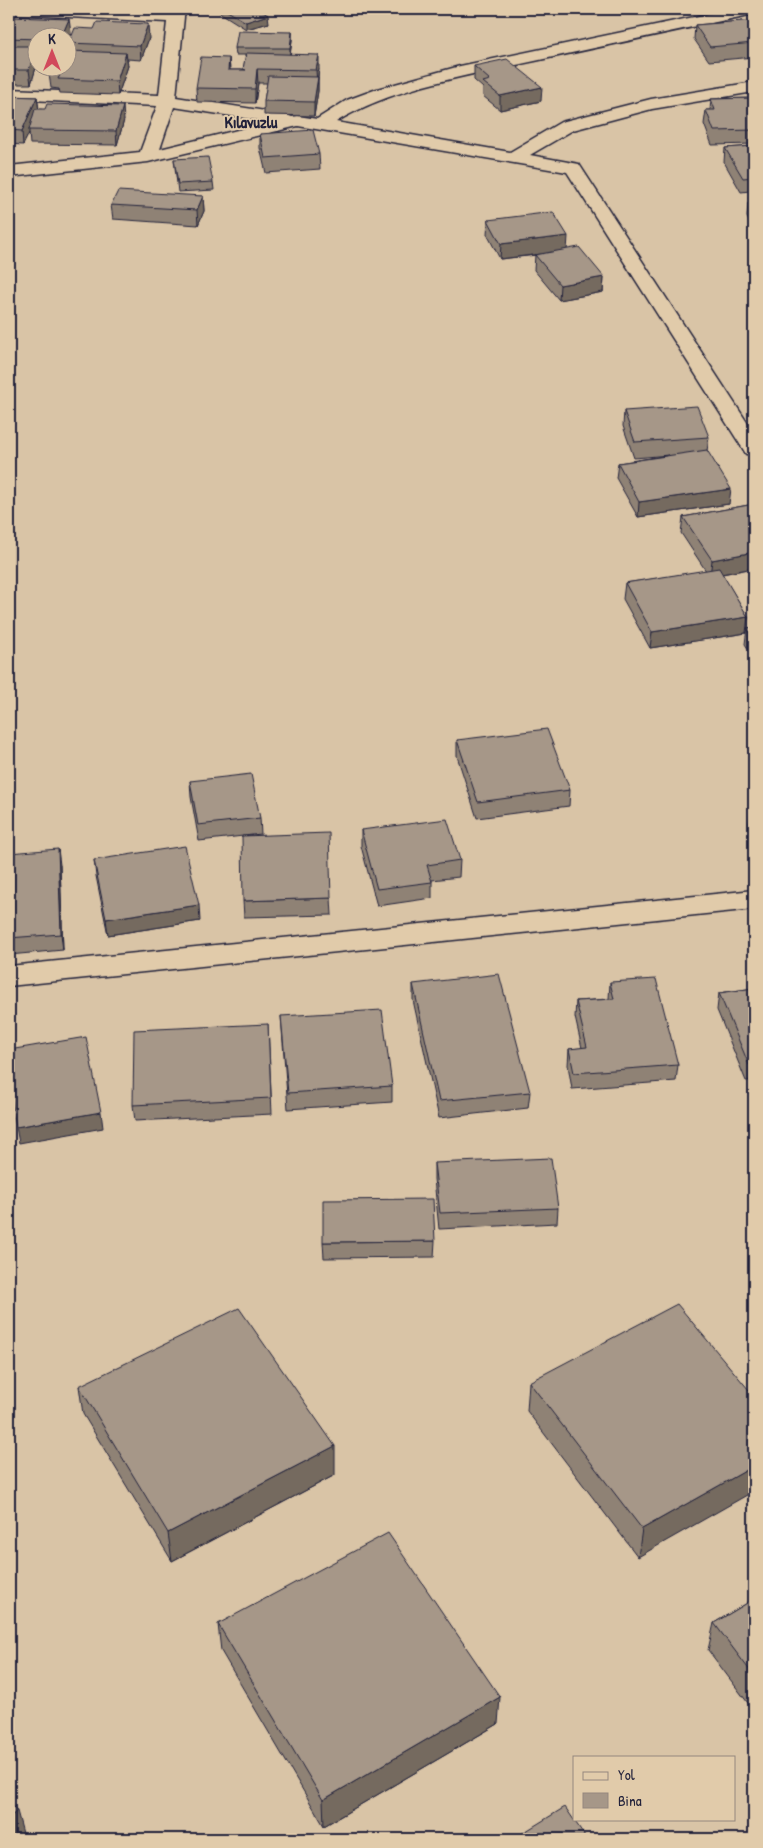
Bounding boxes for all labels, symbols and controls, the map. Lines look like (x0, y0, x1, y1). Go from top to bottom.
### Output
north arrow (28, 28, 78, 78)
text: K (48, 29, 56, 48)
district label: Kılavuzlu (225, 111, 278, 133)
legend (573, 1756, 736, 1820)
text: Yol (618, 1764, 635, 1785)
text: Bina (618, 1790, 642, 1811)

